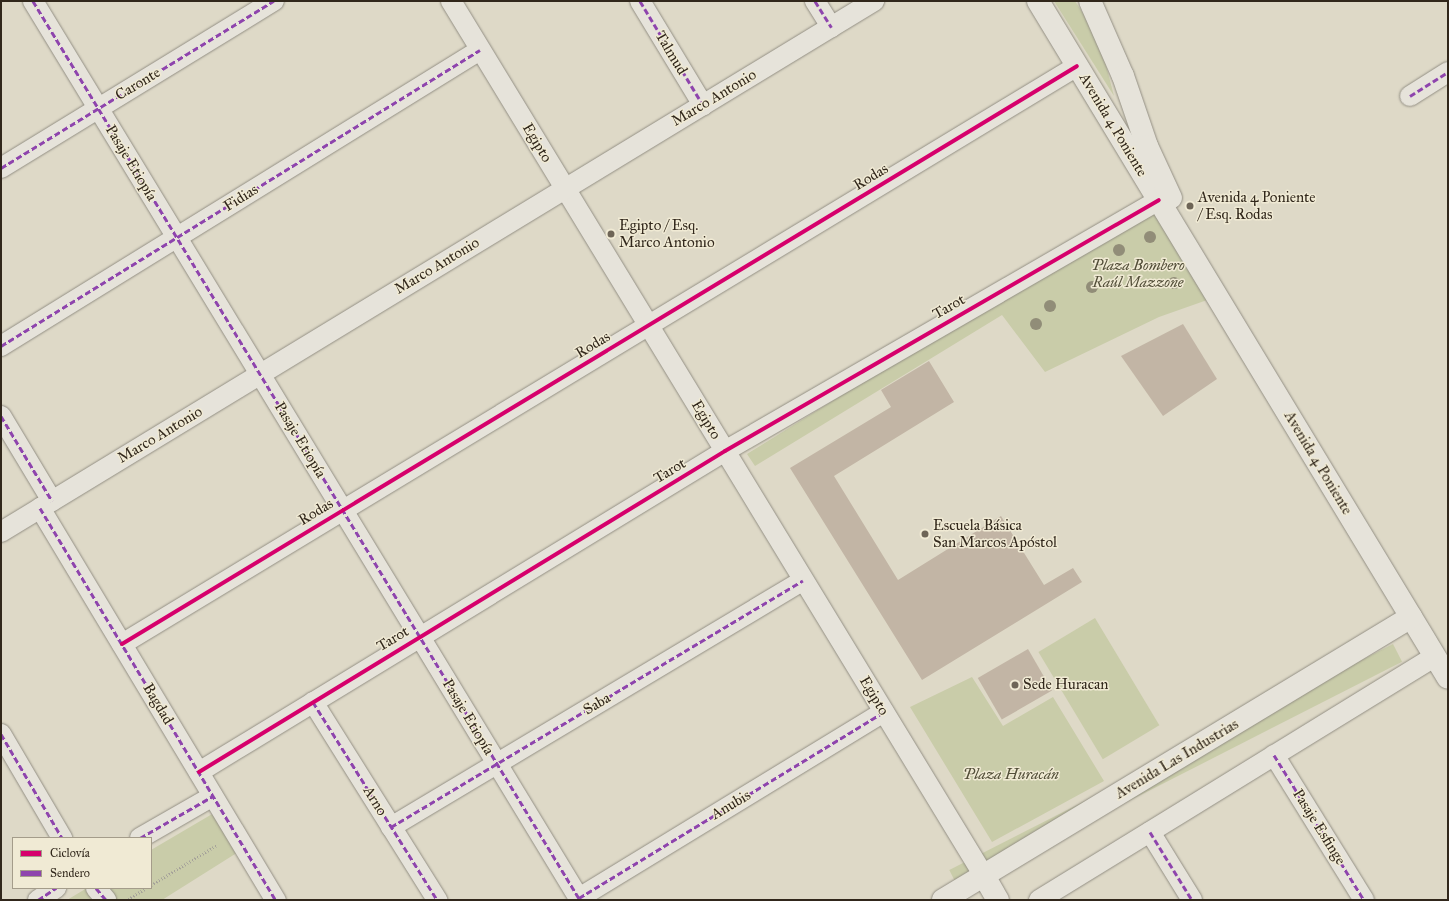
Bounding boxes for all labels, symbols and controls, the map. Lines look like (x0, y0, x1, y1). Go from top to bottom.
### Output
street label: Talmud (651, 28, 691, 78)
street label: Caronte (112, 64, 164, 104)
street label: Marco Antonio (668, 66, 760, 130)
street label: Avenida 4 Poniente (1075, 70, 1151, 180)
street label: Egipto (518, 120, 556, 166)
street label: Pasaje Etiopía (101, 122, 161, 204)
street label: Rodas (850, 160, 892, 194)
street label: Fidias (220, 180, 262, 216)
place label: Avenida 4 Poniente / Esq. Rodas (1198, 188, 1316, 223)
marker: Avenida 4 Poniente / Esq. Rodas (1185, 201, 1195, 211)
place label: Egipto / Esq. Marco Antonio (619, 216, 715, 251)
marker: Egipto / Esq. Marco Antonio (606, 229, 616, 239)
street label: Marco Antonio (391, 234, 483, 298)
park label: Plaza Bombero Raúl Mazzone (1091, 256, 1185, 291)
street label: Tarot (930, 291, 968, 323)
street label: Rodas (572, 328, 614, 362)
street label: Egipto (687, 397, 725, 443)
street label: Pasaje Etiopía (270, 399, 330, 481)
street label: Marco Antonio (114, 403, 206, 467)
street label: Avenida 4 Poniente (1280, 408, 1356, 518)
street label: Tarot (651, 454, 689, 488)
street label: Rodas (295, 495, 337, 529)
place label: Escuela Básica San Marcos Apóstol (933, 516, 1057, 551)
marker: Escuela Básica San Marcos Apóstol (920, 529, 930, 539)
street label: Tarot (374, 622, 412, 656)
street label: Egipto (855, 673, 893, 719)
street label: Pasaje Etiopía (438, 676, 498, 758)
place label: Sede Huracan (1023, 676, 1108, 694)
street label: Bagdad (139, 680, 177, 728)
marker: Sede Huracan (1010, 680, 1020, 690)
street label: Saba (580, 689, 614, 719)
street label: Avenida Las Industrias (1112, 715, 1242, 803)
park label: Plaza Huracán (963, 766, 1059, 784)
street label: Arno (359, 783, 391, 819)
street label: Anubis (708, 786, 754, 824)
street label: Pasaje Esfinge (1289, 786, 1349, 868)
legend (12, 837, 152, 889)
text: Ciclovía (50, 846, 90, 860)
text: Sendero (50, 866, 90, 880)

